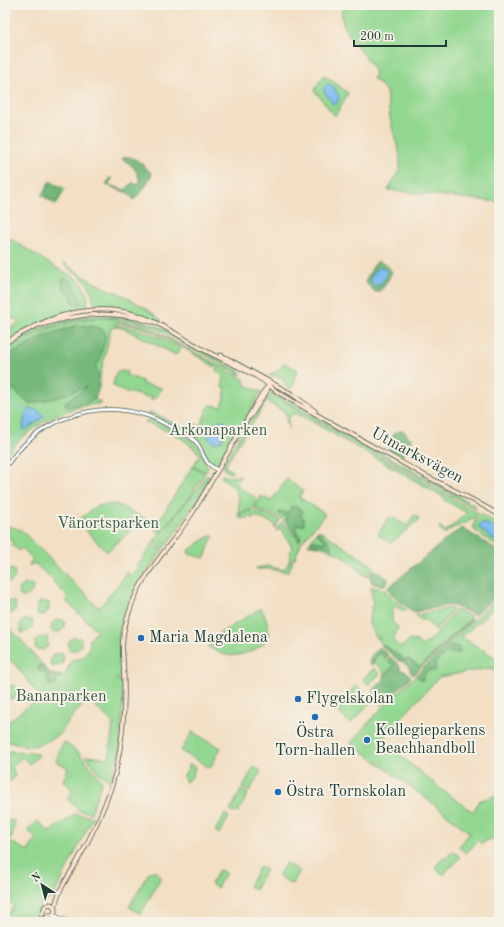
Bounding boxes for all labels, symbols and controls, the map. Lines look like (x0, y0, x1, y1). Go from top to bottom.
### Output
scale bar (354, 22, 446, 48)
text: 200 m (360, 31, 394, 43)
park label: Arkonaparken (169, 423, 268, 439)
street label: Utmarksvägen (368, 425, 466, 487)
park label: Vänortsparken (57, 516, 159, 532)
place label: Maria Magdalena (149, 630, 268, 646)
marker: Maria Magdalena (136, 633, 146, 643)
park label: Bananparken (15, 689, 107, 705)
place label: Flygelskolan (306, 691, 394, 707)
marker: Flygelskolan (293, 694, 303, 704)
marker: Östra Torn-hallen (310, 712, 320, 722)
place label: Östra Torn-hallen (275, 721, 356, 759)
place label: Kollegieparkens Beachhandboll (375, 723, 485, 757)
marker: Kollegieparkens Beachhandboll (362, 735, 372, 745)
place label: Östra Tornskolan (286, 780, 407, 800)
marker: Östra Tornskolan (273, 787, 283, 797)
north arrow (22, 865, 62, 905)
text: N (30, 871, 44, 885)

